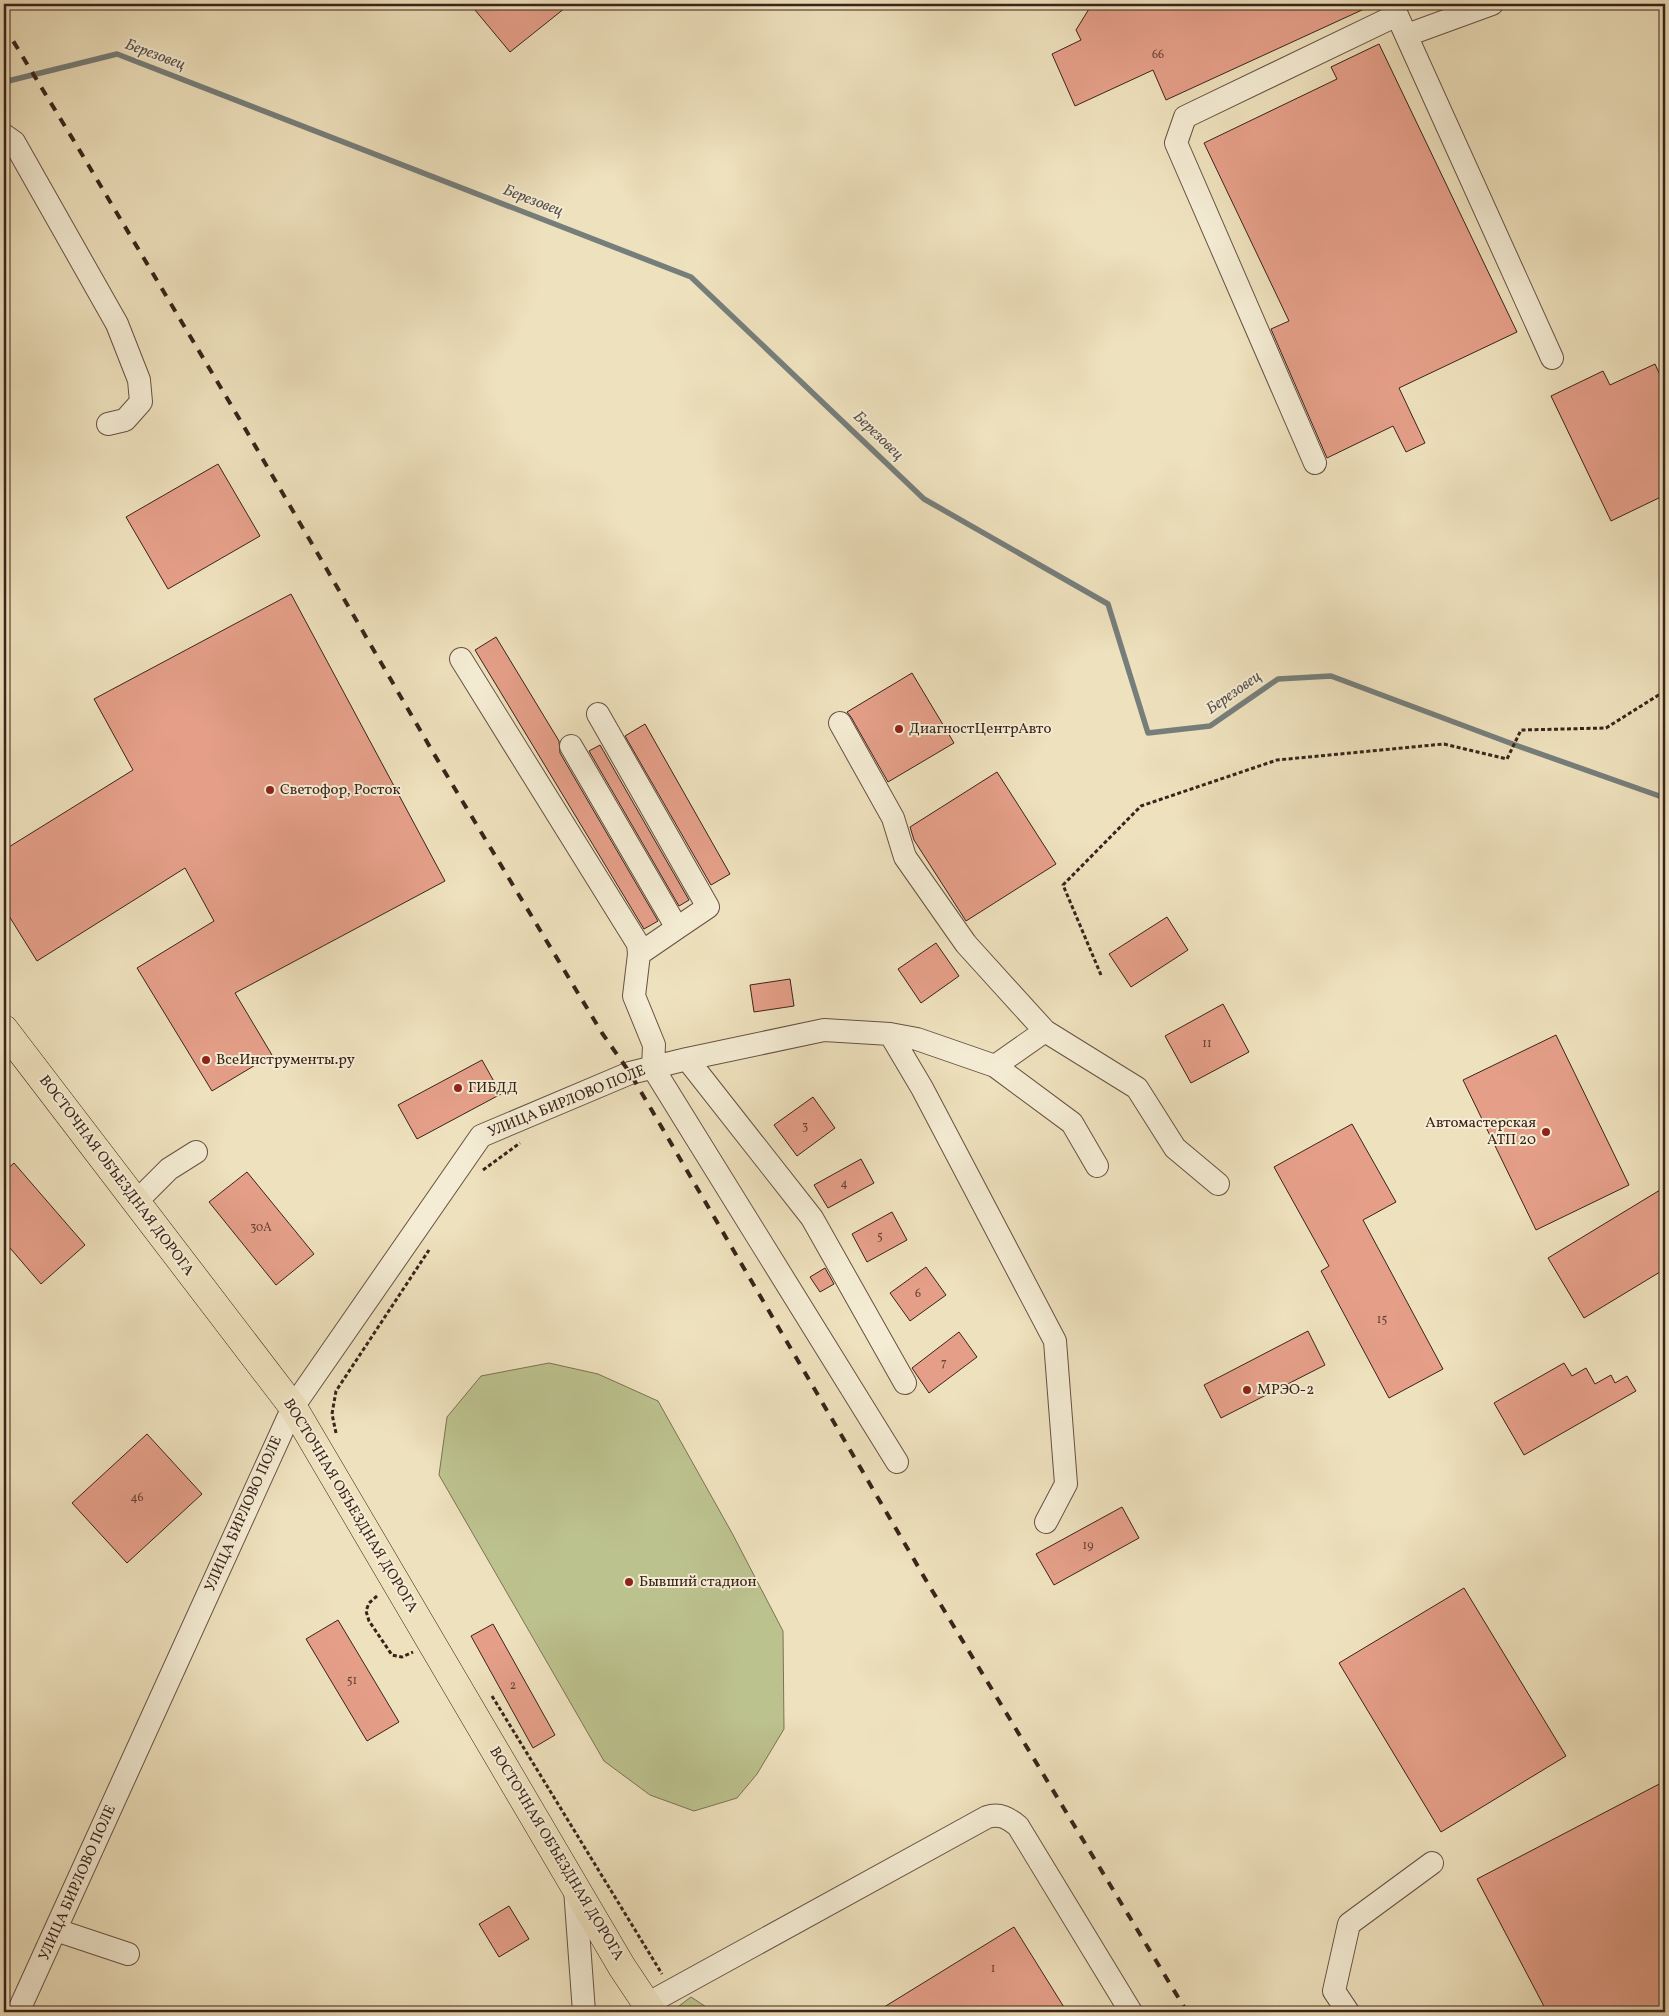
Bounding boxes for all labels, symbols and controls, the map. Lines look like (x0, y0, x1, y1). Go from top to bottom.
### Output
water label: Березовец (122, 34, 188, 76)
house number: 66 (1152, 47, 1164, 63)
water label: Березовец (500, 180, 566, 222)
water label: Березовец (848, 406, 908, 466)
water label: Березовец (1202, 666, 1266, 720)
place label: ДиагностЦентрАвто (909, 719, 1051, 740)
marker: ДиагностЦентрАвто (893, 723, 905, 735)
place label: Светофор, Росток (280, 780, 400, 801)
marker: Светофор, Росток (264, 784, 276, 796)
house number: 11 (1202, 1036, 1212, 1052)
place label: ВсеИнструменты.ру (216, 1050, 355, 1071)
marker: ВсеИнструменты.ру (200, 1054, 212, 1066)
street label: УЛИЦА БИРЛОВО ПОЛЕ (485, 1061, 649, 1143)
street label: ВОСТОЧНАЯ ОБЪЕЗДНАЯ ДОРОГА (33, 1071, 199, 1281)
place label: ГИБДД (468, 1078, 518, 1099)
marker: ГИБДД (452, 1082, 464, 1094)
place label: Автомастерская АТП 20 (1425, 1113, 1536, 1151)
house number: 3 (802, 1119, 808, 1135)
marker: Автомастерская АТП 20 (1540, 1126, 1552, 1138)
house number: 4 (840, 1176, 848, 1192)
house number: 30А (250, 1220, 272, 1236)
house number: 5 (877, 1229, 883, 1245)
house number: 6 (915, 1286, 921, 1302)
house number: 15 (1377, 1312, 1387, 1328)
house number: 7 (941, 1355, 947, 1371)
place label: МРЭО-2 (1257, 1380, 1314, 1401)
marker: МРЭО-2 (1241, 1384, 1253, 1396)
street label: ВОСТОЧНАЯ ОБЪЕЗДНАЯ ДОРОГА (278, 1395, 423, 1617)
street label: УЛИЦА БИРЛОВО ПОЛЕ (200, 1433, 288, 1595)
house number: 46 (130, 1490, 144, 1506)
house number: 19 (1083, 1538, 1093, 1554)
place label: Бывший стадион (639, 1572, 757, 1593)
marker: Бывший стадион (623, 1576, 635, 1588)
house number: 51 (347, 1673, 357, 1689)
house number: 2 (510, 1678, 516, 1694)
street label: ВОСТОЧНАЯ ОБЪЕЗДНАЯ ДОРОГА (484, 1743, 629, 1965)
street label: УЛИЦА БИРЛОВО ПОЛЕ (34, 1802, 122, 1964)
house number: 1 (991, 1961, 995, 1977)

